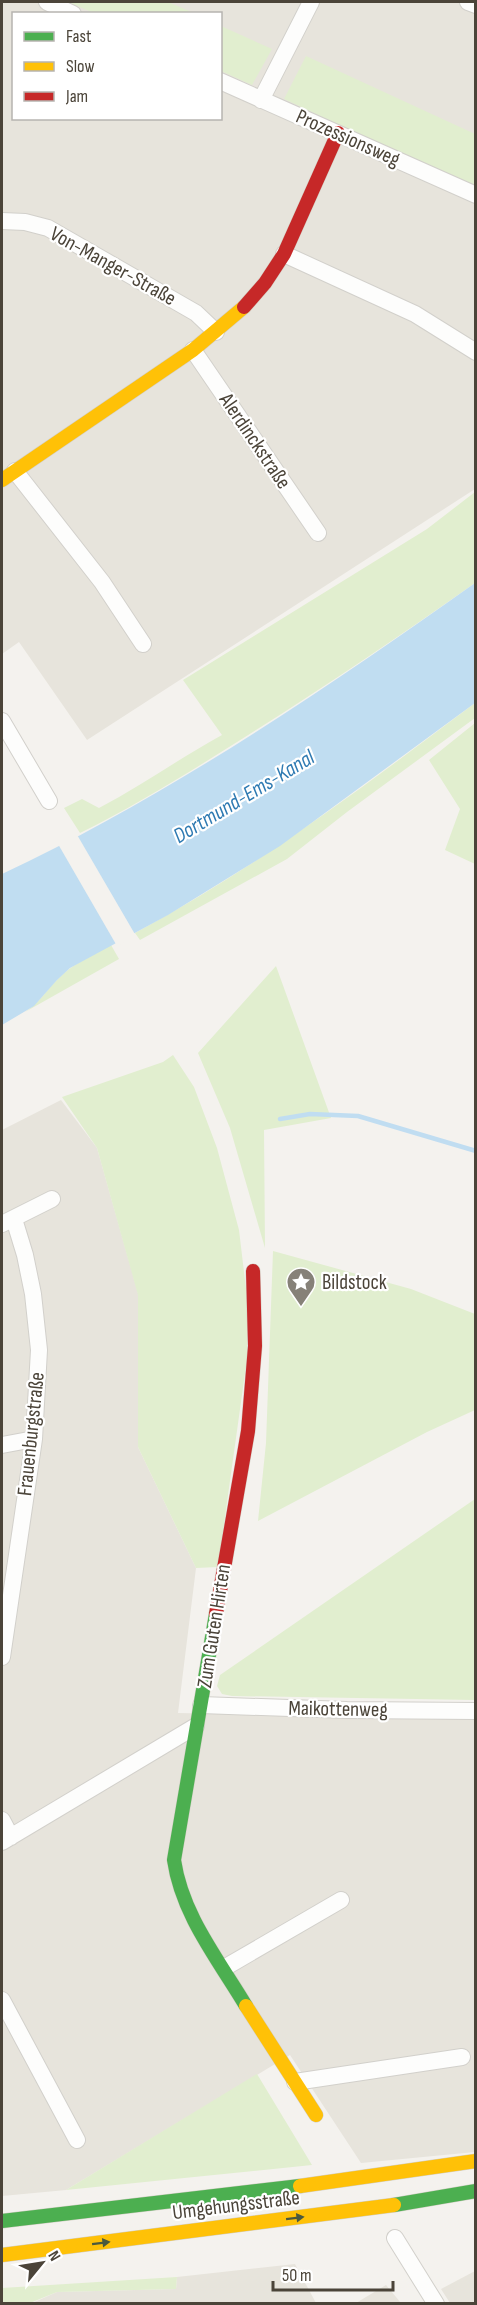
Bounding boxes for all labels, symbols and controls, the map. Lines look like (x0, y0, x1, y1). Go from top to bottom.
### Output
legend (12, 12, 222, 120)
text: Fast (66, 26, 92, 47)
text: Slow (66, 56, 95, 77)
text: Jam (65, 86, 88, 107)
street label: Prozessionsweg (292, 104, 404, 172)
street label: Von-Manger-Straße (46, 221, 180, 311)
street label: Alerdinckstraße (213, 388, 296, 494)
water label: Dortmund-Ems-Kanal (168, 744, 320, 850)
place icon: Bildstock (285, 1266, 317, 1308)
place label: Bildstock (322, 1270, 387, 1295)
street label: Frauenburgstraße (12, 1371, 50, 1497)
street label: Zum Guten Hirten (192, 1562, 236, 1690)
street label: Maikottenweg (288, 1696, 388, 1722)
street label: Umgehungsstraße (171, 2185, 301, 2225)
one-way arrow (285, 2214, 304, 2223)
north arrow (12, 2233, 72, 2293)
one-way arrow (92, 2238, 111, 2248)
text: N (43, 2248, 64, 2265)
scale bar (273, 2254, 393, 2292)
text: 50 m (282, 2265, 312, 2286)

